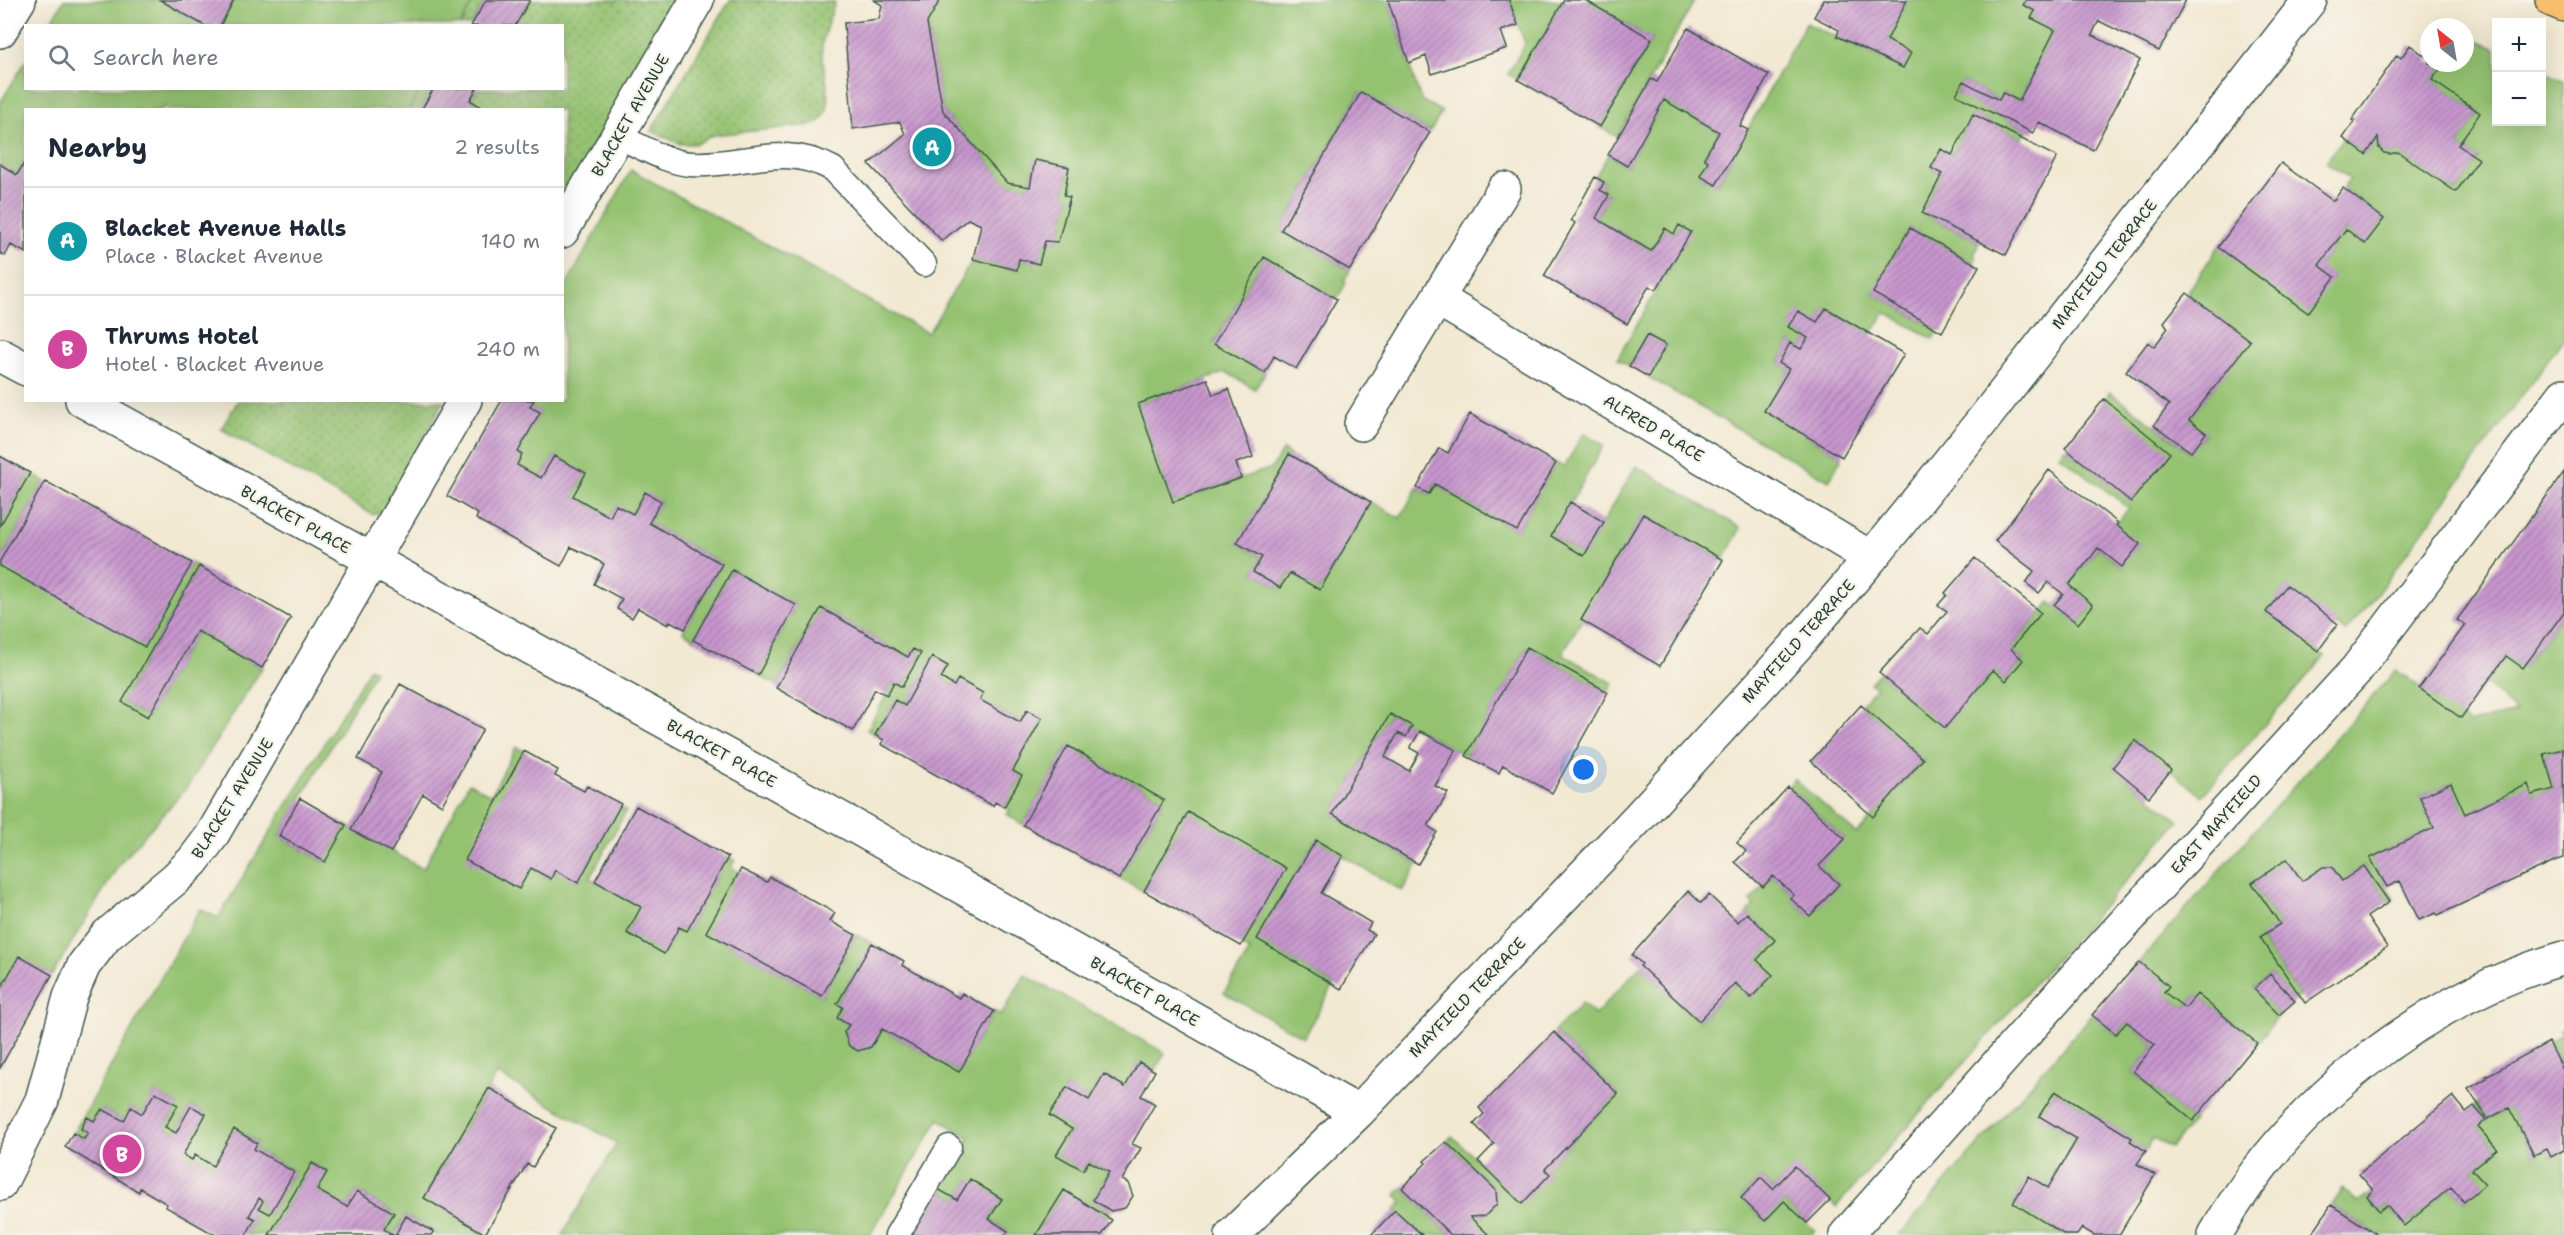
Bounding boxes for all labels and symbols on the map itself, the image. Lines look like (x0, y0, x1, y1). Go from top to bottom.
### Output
north arrow (2420, 18, 2474, 72)
street label: BLACKET AVENUE (587, 50, 674, 180)
pin: A (912, 124, 952, 170)
street label: MAYFIELD TERRACE (2047, 195, 2162, 334)
street label: ALFRED PLACE (1599, 390, 1708, 467)
street label: BLACKET PLACE (237, 480, 355, 558)
street label: MAYFIELD TERRACE (1737, 575, 1860, 708)
street label: BLACKET PLACE (663, 714, 781, 792)
street label: BLACKET AVENUE (187, 734, 278, 863)
your location (1569, 755, 1598, 784)
street label: EAST MAYFIELD (2166, 770, 2267, 878)
street label: MAYFIELD TERRACE (1404, 933, 1530, 1062)
street label: BLACKET PLACE (1086, 952, 1203, 1031)
pin: B (102, 1132, 142, 1176)

